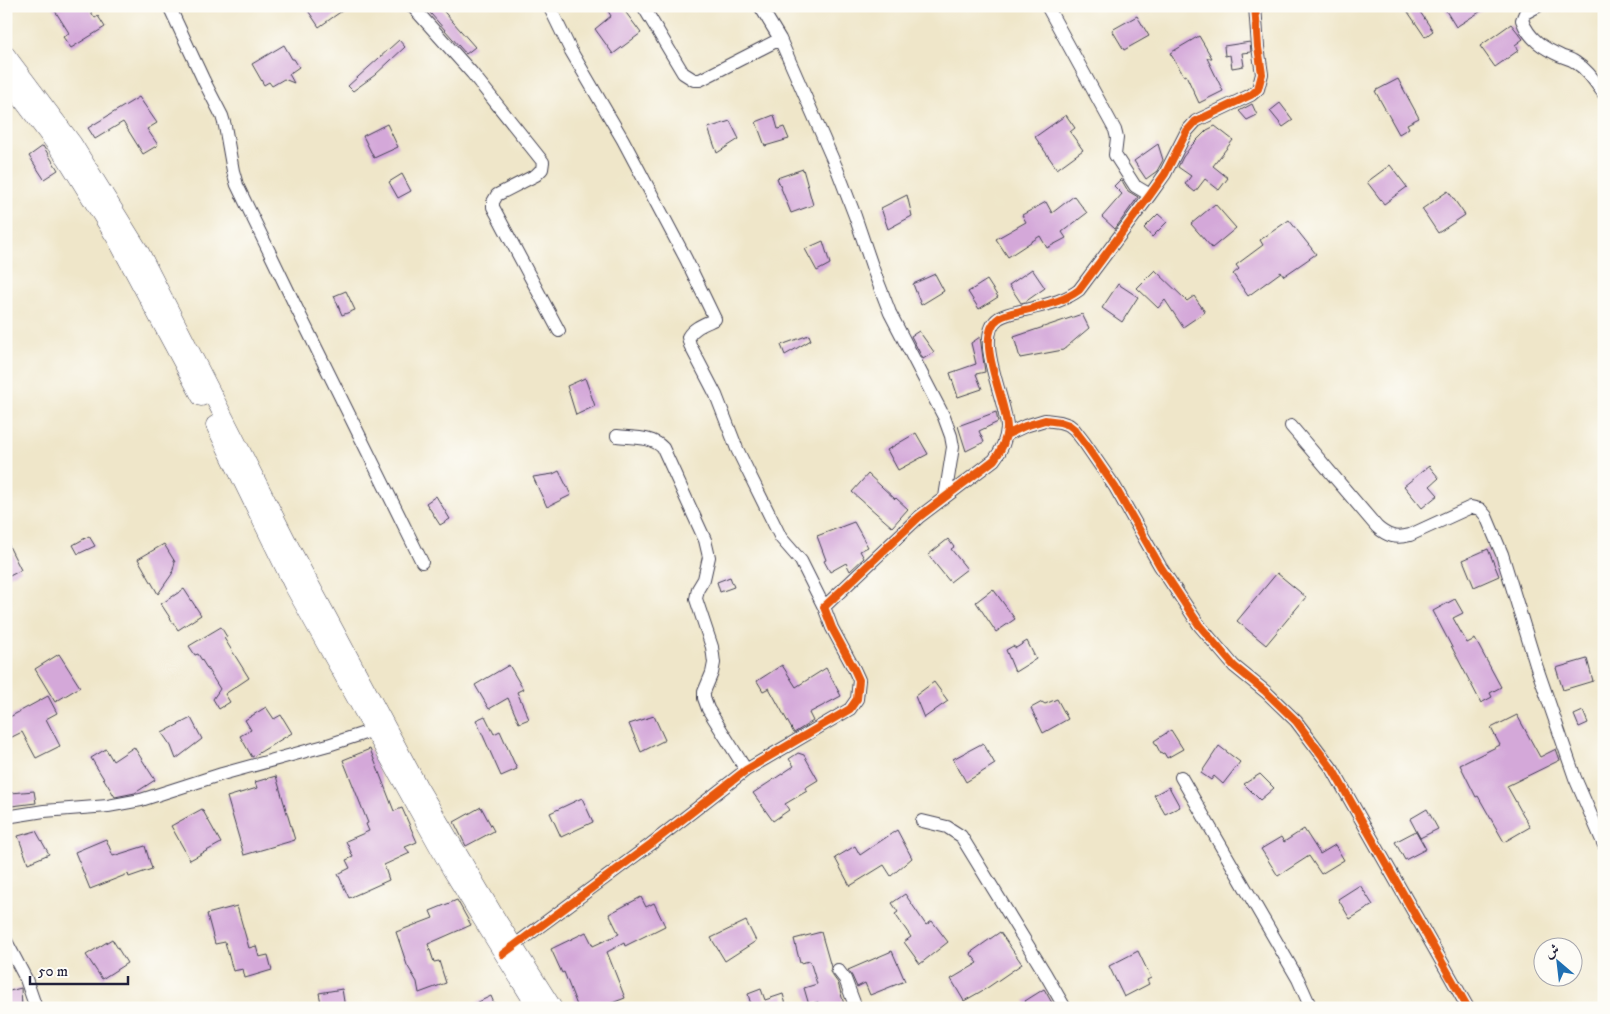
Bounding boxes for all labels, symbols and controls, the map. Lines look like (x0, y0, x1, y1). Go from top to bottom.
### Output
north arrow (1532, 936, 1582, 986)
text: ش (1542, 940, 1563, 963)
scale bar (30, 954, 128, 986)
text: 50 m (38, 962, 68, 981)

